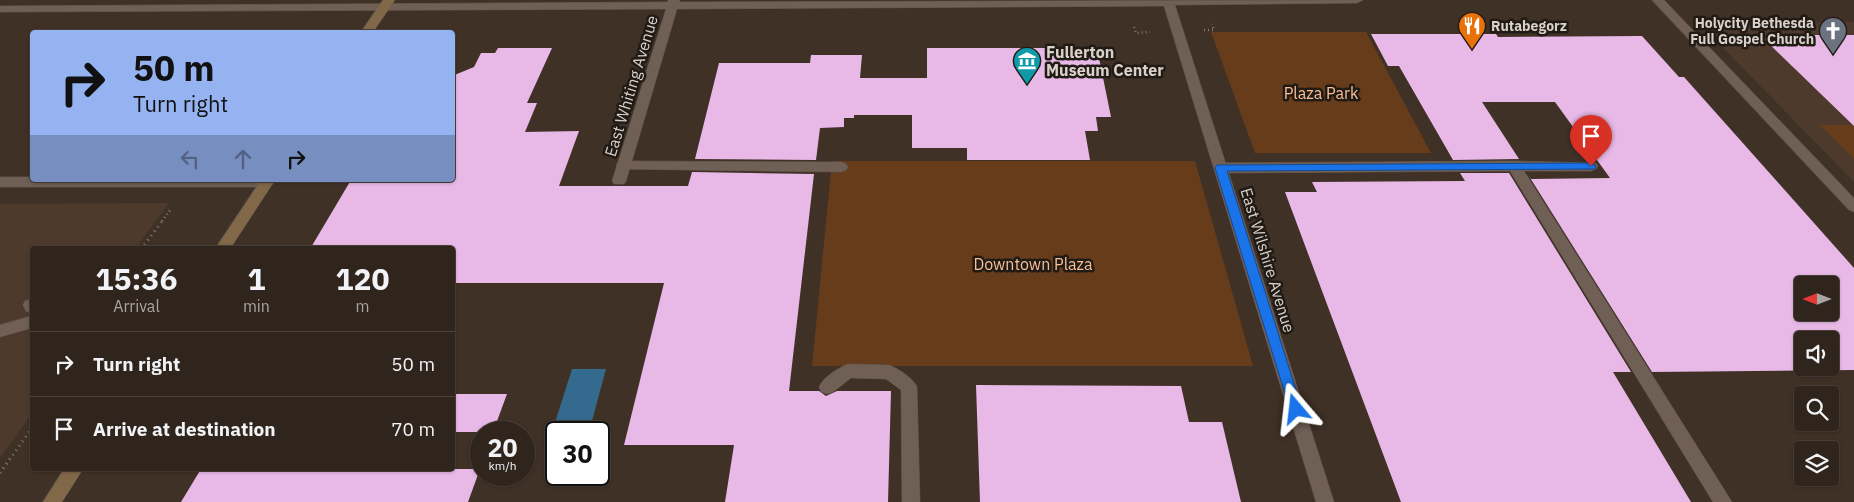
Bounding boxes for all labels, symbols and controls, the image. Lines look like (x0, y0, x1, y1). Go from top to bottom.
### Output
restaurant icon: Rutabegorz (1457, 11, 1487, 50)
street label: East Whiting Avenue (600, 13, 662, 159)
place label: Holycity Bethesda Full Gospel Church (1690, 14, 1814, 48)
church icon: Holycity Bethesda Full Gospel Church (1818, 16, 1848, 55)
place label: Rutabegorz (1491, 17, 1567, 35)
place label: Fullerton Museum Center (1046, 42, 1164, 80)
text: 50 m (133, 45, 215, 91)
museum icon: Fullerton Museum Center (1012, 46, 1042, 85)
icon: right (50, 50, 115, 115)
park label: Plaza Park (1284, 83, 1359, 103)
text: Turn right (133, 89, 228, 118)
pin (1570, 115, 1612, 166)
icon: arrive (1577, 122, 1605, 150)
icon: left (176, 145, 204, 173)
icon: ahead (229, 145, 257, 173)
icon: right (282, 145, 310, 173)
street label: East Wilshire Avenue (1236, 185, 1300, 335)
park label: Downtown Plaza (973, 254, 1093, 274)
text: 15:36 (96, 259, 177, 298)
text: 1 (247, 259, 265, 298)
text: 120 (335, 259, 389, 298)
north arrow (1794, 276, 1839, 321)
map controls (1794, 276, 1839, 486)
text: Arrival (113, 296, 160, 316)
text: min (243, 296, 270, 316)
text: m (355, 296, 369, 316)
button: sound (1794, 331, 1839, 376)
icon: right (50, 350, 78, 378)
text: Turn right (93, 352, 180, 376)
text: 50 m (391, 352, 435, 376)
position arrow (1269, 382, 1321, 434)
button: search (1794, 386, 1839, 431)
icon: arrive (50, 415, 78, 443)
text: Arrive at destination (93, 417, 276, 441)
text: 70 m (391, 417, 435, 441)
speed limit sign: 30 (545, 421, 610, 486)
text: 20 (487, 431, 518, 464)
button: layers (1794, 441, 1839, 486)
text: km/h (488, 458, 517, 473)

